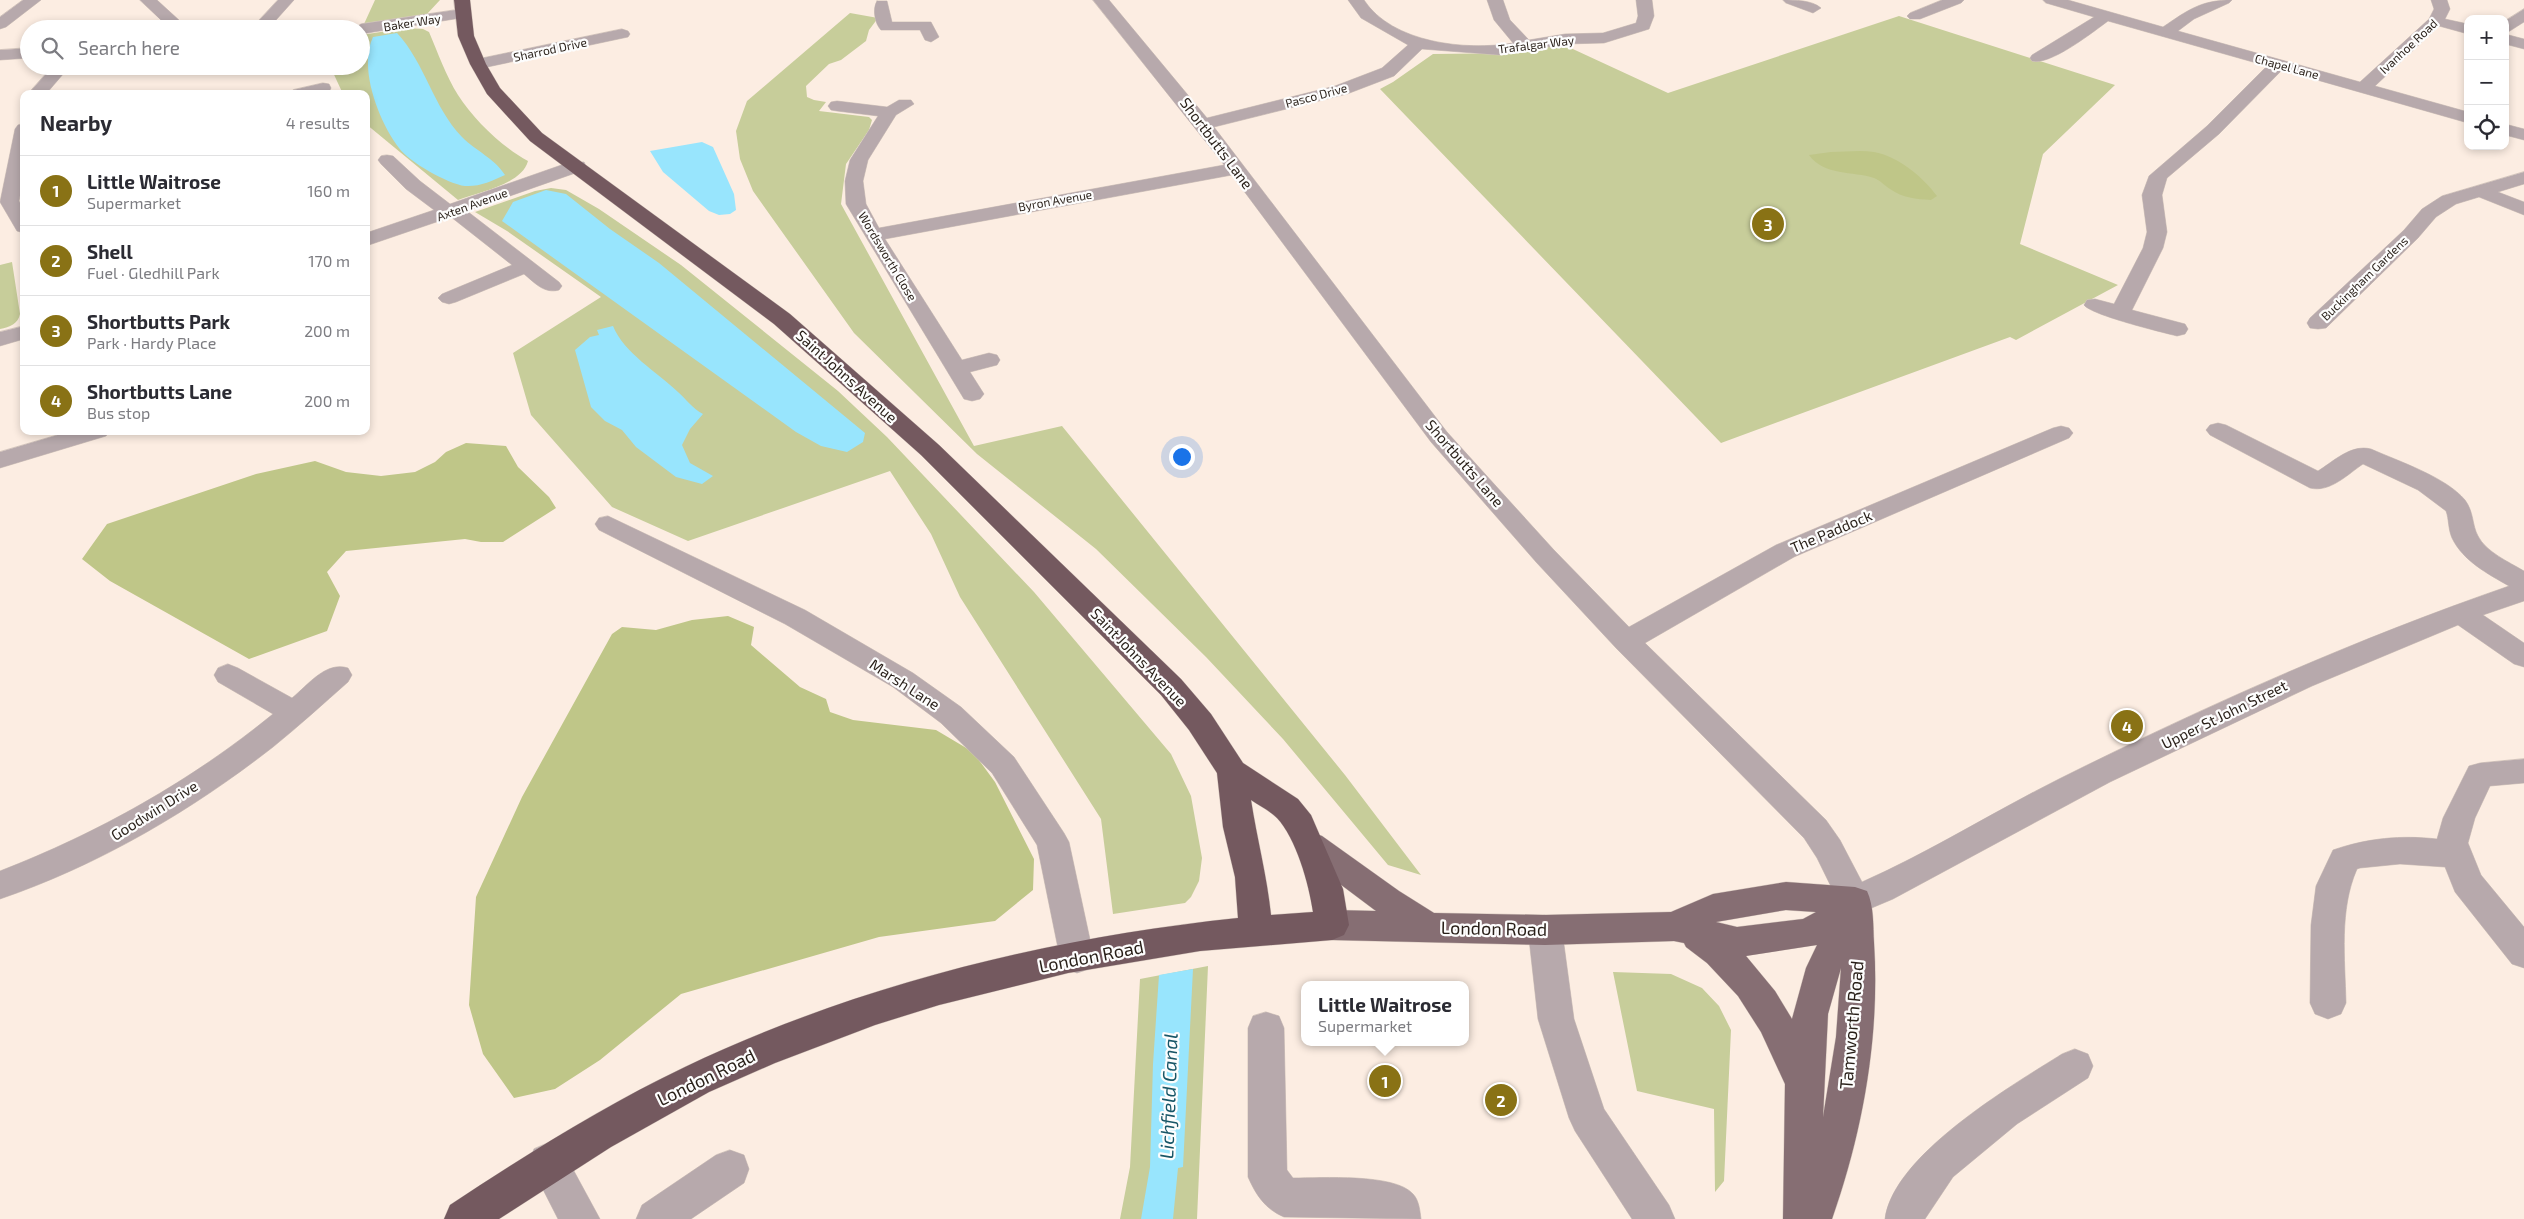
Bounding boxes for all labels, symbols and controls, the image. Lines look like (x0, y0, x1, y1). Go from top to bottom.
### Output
street label: Baker Way (382, 10, 442, 33)
map controls (2464, 15, 2509, 150)
button: + (2464, 15, 2509, 60)
street label: Ivanhoe Road (2376, 16, 2440, 76)
search box (20, 20, 370, 75)
street label: Trafalgar Way (1497, 32, 1575, 56)
icon: search (38, 34, 66, 62)
street label: Sharrod Drive (512, 34, 588, 64)
text: Search here (78, 36, 180, 59)
street label: Chapel Lane (2253, 51, 2321, 81)
button: − (2464, 60, 2509, 105)
street label: Pasco Drive (1284, 80, 1348, 110)
street label: Shortbutts Lane (1177, 94, 1257, 192)
button: locate (2464, 105, 2509, 150)
text: Nearby (40, 110, 112, 135)
text: 4 results (286, 113, 350, 132)
text: Little Waitrose (87, 170, 221, 193)
text: 1 (53, 181, 59, 200)
text: 160 m (307, 181, 350, 200)
street label: Axten Avenue (435, 185, 509, 223)
street label: Byron Avenue (1017, 187, 1093, 213)
text: Supermarket (87, 193, 181, 212)
pin: 3 (1752, 205, 1784, 243)
street label: Wordsworth Close (856, 209, 920, 303)
street label: Buckingham Gardens (2318, 233, 2410, 323)
text: Shell (87, 240, 133, 263)
text: 2 (51, 251, 61, 270)
text: 170 m (308, 251, 350, 270)
text: Fuel · Gledhill Park (87, 263, 220, 282)
text: Shortbutts Park (87, 310, 230, 333)
text: 3 (51, 321, 61, 340)
text: 200 m (304, 321, 350, 340)
street label: Saint Johns Avenue (793, 326, 901, 426)
text: Park · Hardy Place (87, 333, 216, 352)
text: Shortbutts Lane (87, 380, 232, 403)
text: 4 (51, 391, 61, 410)
text: 200 m (304, 391, 350, 410)
text: Bus stop (87, 403, 150, 422)
street label: Shortbutts Lane (1422, 416, 1508, 510)
your location (1169, 444, 1195, 470)
street label: The Paddock (1788, 506, 1875, 556)
street label: Saint Johns Avenue (1087, 604, 1191, 710)
street label: Marsh Lane (867, 655, 943, 713)
street label: Upper St John Street (2158, 676, 2290, 752)
pin: 4 (2111, 707, 2143, 745)
street label: Goodwin Drive (107, 776, 201, 844)
street label: London Road (1441, 916, 1547, 940)
street label: London Road (1037, 935, 1145, 977)
street label: Tamworth Road (1834, 960, 1868, 1090)
popup (1301, 981, 1469, 1046)
text: Little Waitrose (1318, 993, 1452, 1016)
text: Supermarket (1318, 1016, 1412, 1035)
water label: Lichfield Canal (1154, 1033, 1182, 1159)
street label: London Road (653, 1044, 759, 1110)
pin: 1 (1369, 1062, 1401, 1100)
pin: 2 (1485, 1081, 1517, 1119)

